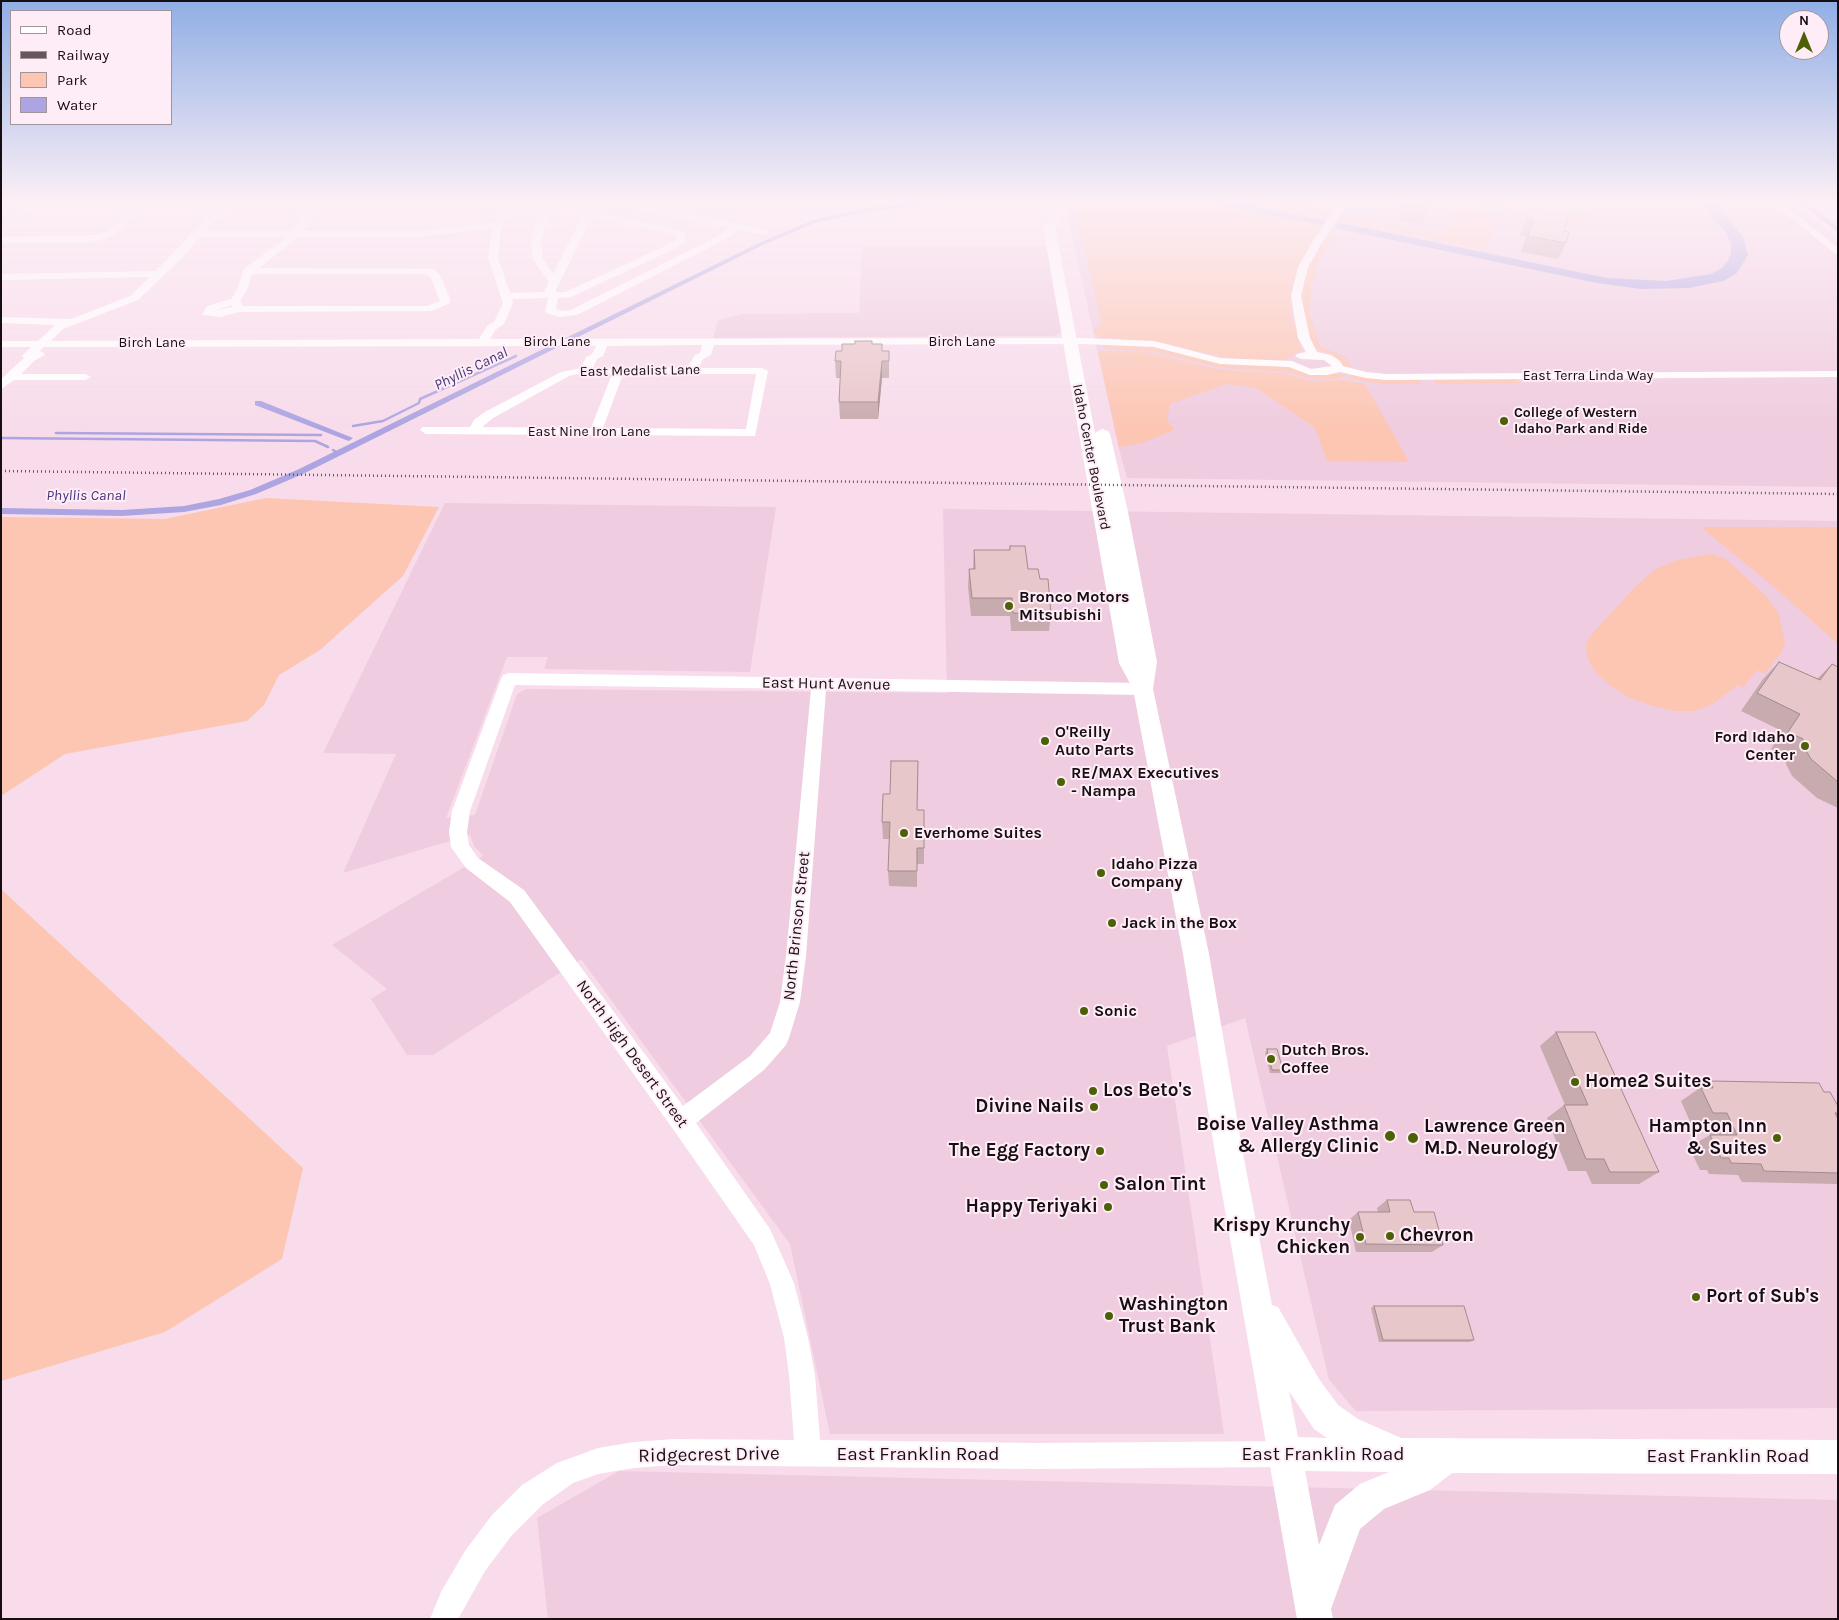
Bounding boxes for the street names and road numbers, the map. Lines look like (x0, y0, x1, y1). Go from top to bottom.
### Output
street label: Birch Lane (524, 334, 590, 350)
street label: Birch Lane (929, 334, 995, 350)
street label: Birch Lane (119, 335, 185, 351)
street label: East Medalist Lane (580, 362, 700, 380)
street label: East Terra Linda Way (1523, 368, 1653, 384)
street label: Idaho Center Boulevard (1069, 383, 1113, 531)
street label: East Nine Iron Lane (528, 424, 650, 440)
street label: East Hunt Avenue (762, 673, 890, 695)
street label: North Brinson Street (780, 851, 814, 1001)
street label: North High Desert Street (572, 976, 692, 1132)
street label: Ridgecrest Drive (638, 1442, 780, 1468)
street label: East Franklin Road (837, 1444, 999, 1466)
street label: East Franklin Road (1242, 1444, 1404, 1466)
street label: East Franklin Road (1647, 1446, 1809, 1468)

